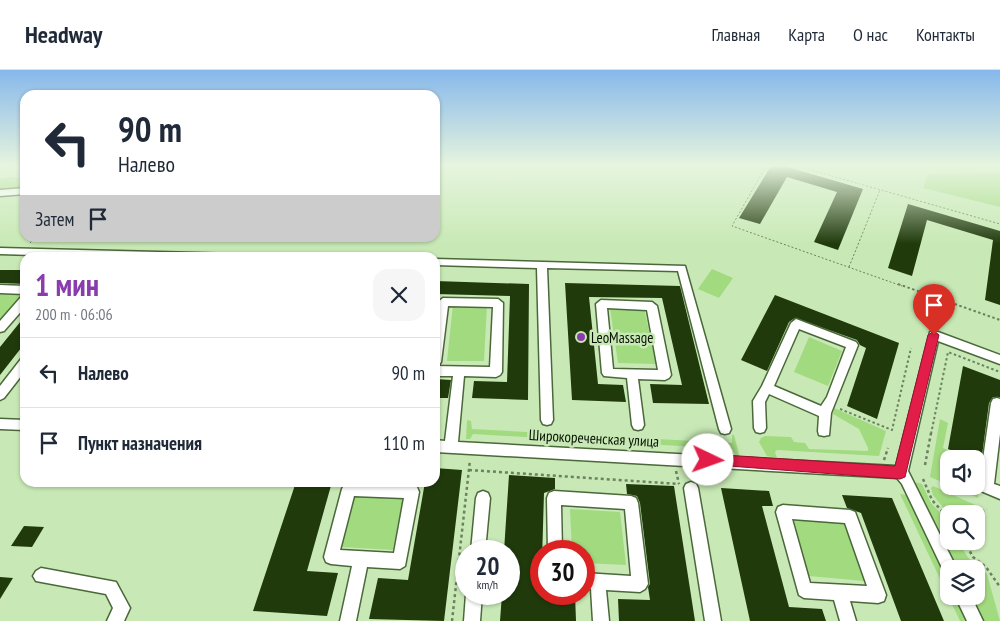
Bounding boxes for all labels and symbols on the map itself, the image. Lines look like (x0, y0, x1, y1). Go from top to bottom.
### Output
pin (913, 284, 955, 335)
place label: LeoMassage (591, 328, 654, 347)
marker: LeoMassage (575, 331, 587, 343)
street label: Широкореченская улица (528, 425, 660, 451)
position arrow (681, 433, 733, 485)
speed limit sign: 30 (530, 540, 595, 605)

